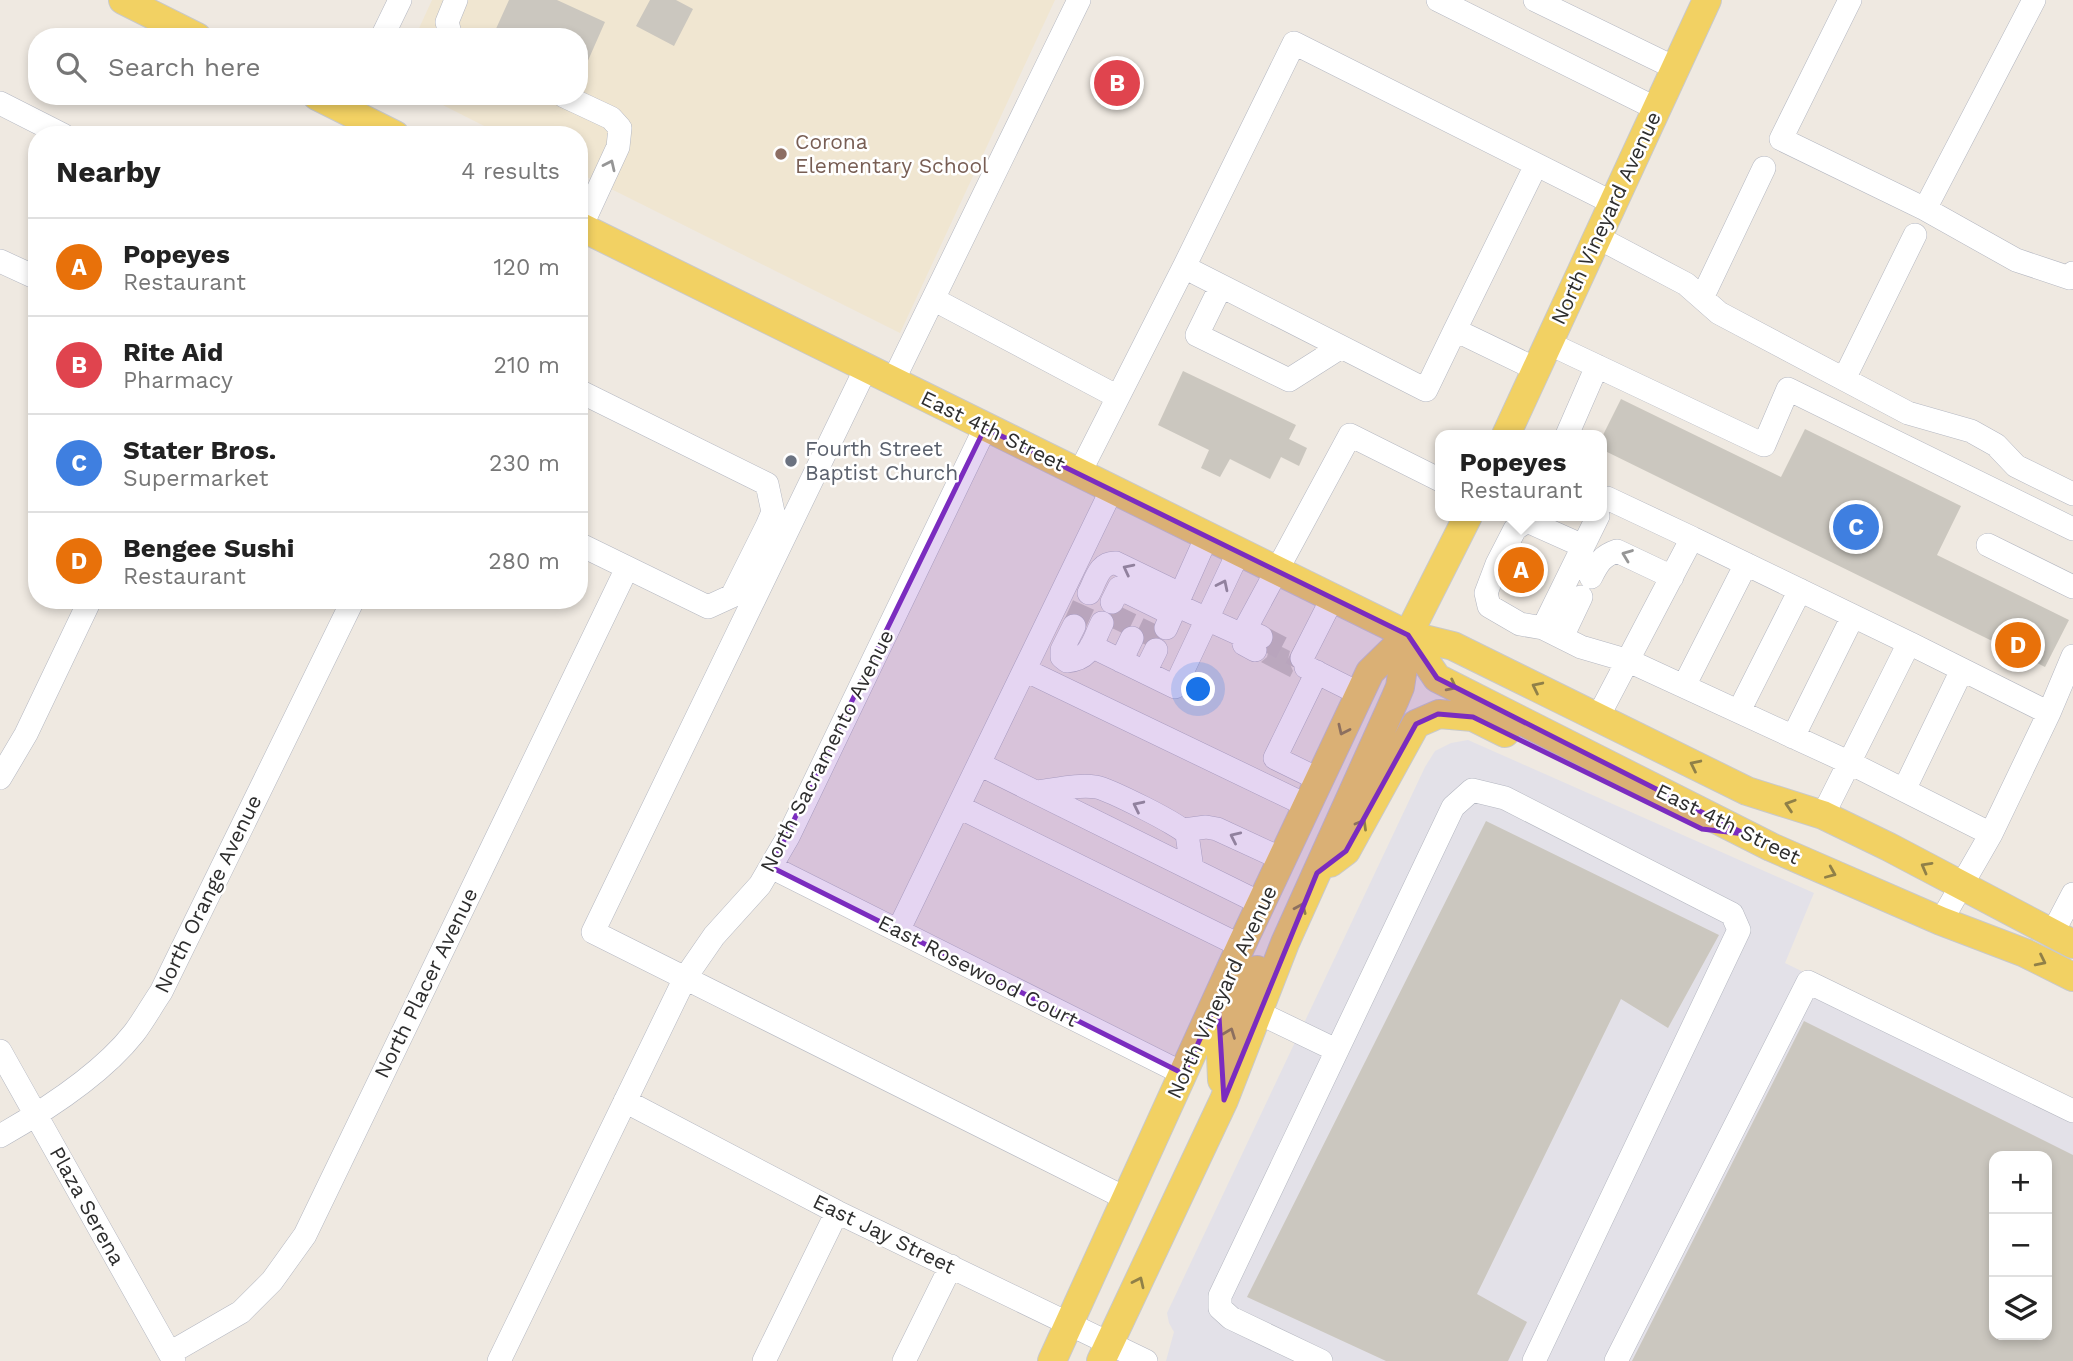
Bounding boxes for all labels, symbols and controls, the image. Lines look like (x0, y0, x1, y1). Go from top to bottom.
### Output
search box (28, 28, 588, 105)
icon: search (52, 48, 90, 86)
text: Search here (108, 52, 260, 82)
pin: B (1094, 57, 1140, 109)
street label: North Vineyard Avenue (1545, 107, 1666, 328)
place label: Corona Elementary School (795, 129, 989, 178)
marker: Corona Elementary School (773, 146, 789, 162)
text: Nearby (56, 154, 161, 189)
text: 4 results (461, 158, 560, 185)
one-way arrow (602, 160, 616, 172)
text: Popeyes (123, 239, 230, 269)
text: A (71, 254, 87, 281)
text: 120 m (494, 254, 560, 281)
text: Restaurant (123, 269, 246, 296)
text: Rite Aid (123, 337, 223, 367)
text: B (71, 352, 87, 379)
text: 210 m (494, 352, 560, 379)
text: Pharmacy (123, 367, 233, 394)
street label: East 4th Street (917, 385, 1070, 476)
popup (1435, 430, 1607, 521)
text: Stater Bros. (123, 435, 276, 465)
place label: Fourth Street Baptist Church (805, 436, 958, 485)
text: Popeyes (1460, 447, 1566, 477)
text: C (71, 450, 87, 477)
text: 230 m (489, 450, 560, 477)
marker: Fourth Street Baptist Church (783, 453, 799, 469)
text: Supermarket (123, 465, 268, 492)
text: Restaurant (1460, 477, 1582, 504)
pin: C (1833, 501, 1879, 553)
text: Bengee Sushi (123, 533, 294, 563)
pin: A (1498, 544, 1544, 596)
text: D (71, 548, 87, 575)
text: 280 m (488, 548, 560, 575)
one-way arrow (1622, 550, 1634, 564)
text: Restaurant (123, 563, 246, 590)
one-way arrow (1123, 563, 1135, 577)
one-way arrow (1214, 580, 1228, 592)
pin: D (1995, 619, 2041, 671)
street label: North Sacramento Avenue (754, 625, 899, 876)
your location (1181, 672, 1215, 706)
one-way arrow (1445, 677, 1457, 691)
one-way arrow (1532, 681, 1544, 695)
one-way arrow (1337, 723, 1351, 735)
one-way arrow (1690, 759, 1702, 773)
street label: East 4th Street (1652, 778, 1805, 869)
street label: North Orange Avenue (149, 791, 266, 997)
one-way arrow (1784, 798, 1796, 813)
one-way arrow (1133, 800, 1145, 814)
one-way arrow (1354, 818, 1367, 831)
one-way arrow (1230, 831, 1242, 845)
one-way arrow (1921, 862, 1933, 875)
one-way arrow (1824, 865, 1837, 879)
street label: North Vineyard Avenue (1161, 881, 1282, 1102)
street label: North Placer Avenue (369, 884, 482, 1082)
one-way arrow (1293, 903, 1307, 915)
street label: East Rosewood Court (874, 909, 1082, 1032)
one-way arrow (2034, 953, 2046, 967)
one-way arrow (1221, 1028, 1235, 1040)
street label: Plaza Serena (45, 1142, 130, 1270)
map controls (1989, 1151, 2052, 1340)
button: + (1989, 1151, 2052, 1214)
street label: East Jay Street (809, 1188, 960, 1279)
button: − (1989, 1214, 2052, 1277)
one-way arrow (1131, 1277, 1145, 1289)
button: layers (1989, 1277, 2052, 1340)

